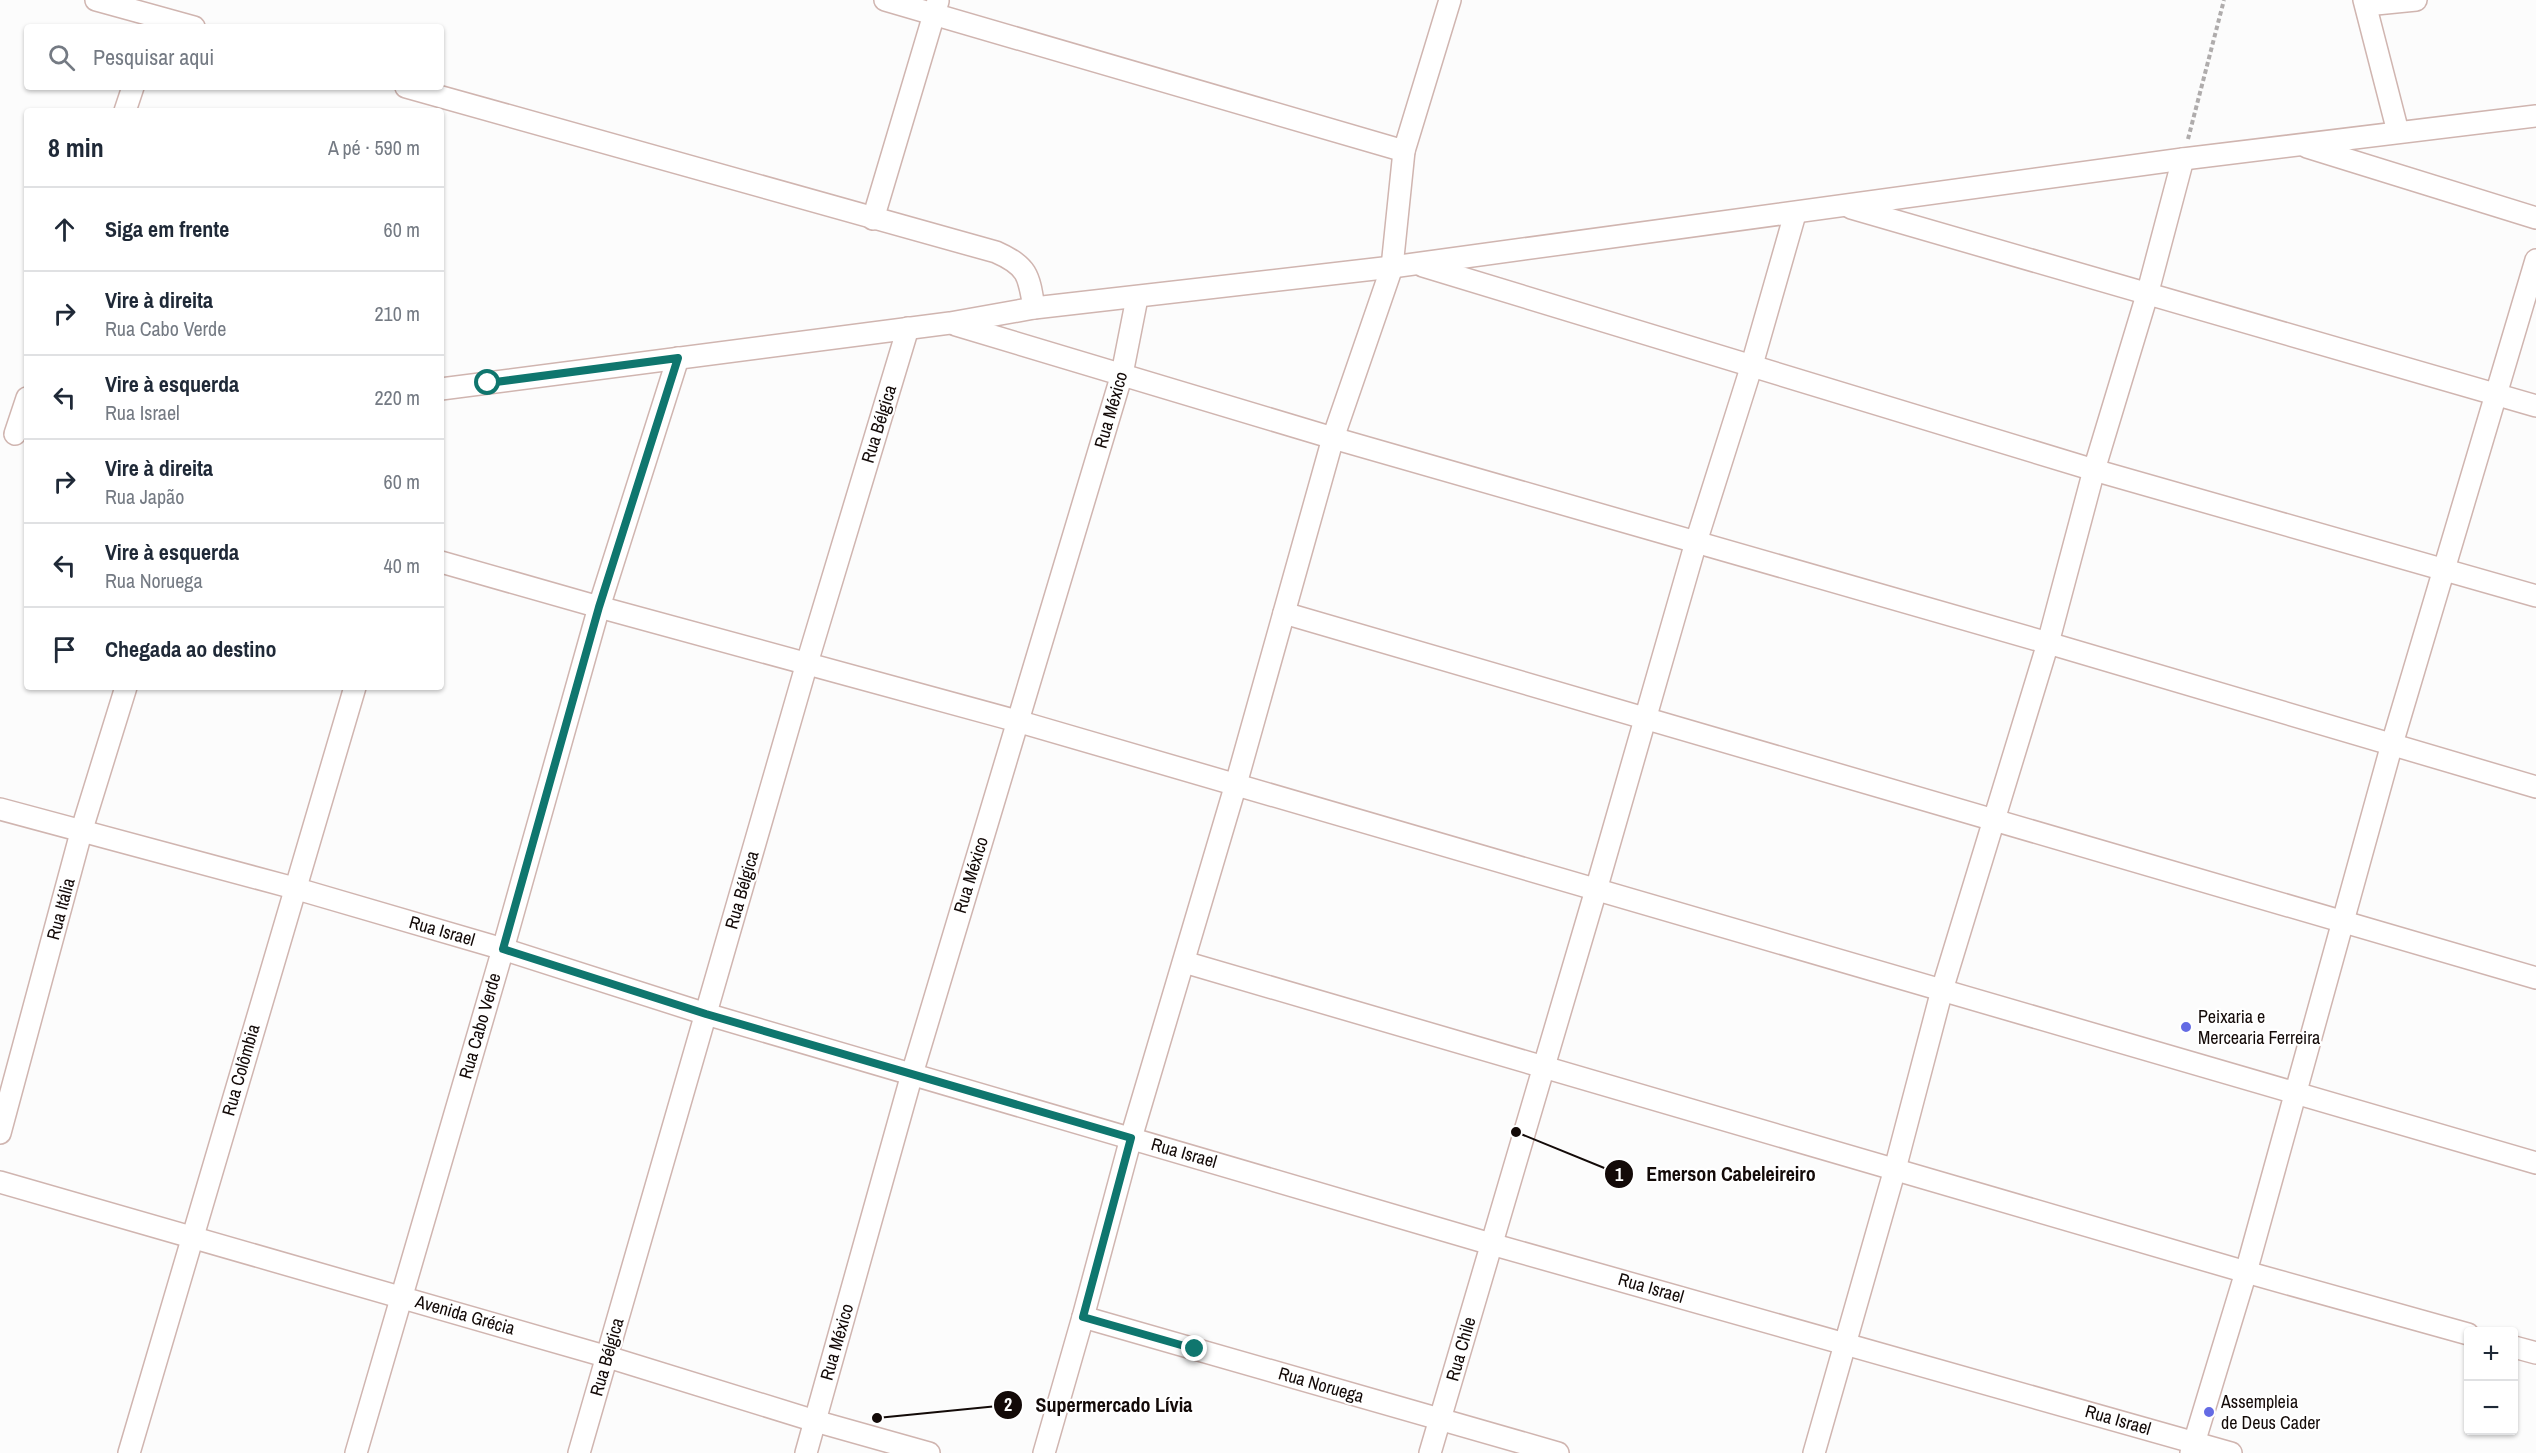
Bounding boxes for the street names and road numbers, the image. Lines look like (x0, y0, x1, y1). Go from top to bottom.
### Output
street label: Rua México (1088, 369, 1133, 451)
street label: Rua Bélgica (855, 382, 902, 466)
street label: Rua México (947, 834, 994, 916)
street label: Rua Bélgica (718, 848, 765, 932)
street label: Rua Itália (40, 875, 81, 943)
street label: Rua Israel (406, 909, 478, 952)
street label: Rua Cabo Verde (452, 970, 507, 1082)
street label: Rua Colômbia (216, 1021, 266, 1119)
street label: Rua Israel (1148, 1131, 1220, 1174)
street label: Rua Israel (1615, 1266, 1687, 1309)
street label: Avenida Grécia (412, 1288, 518, 1341)
street label: Rua México (814, 1301, 859, 1383)
street label: Rua Chile (1439, 1314, 1482, 1384)
street label: Rua Bélgica (583, 1315, 630, 1399)
street label: Rua Noruega (1275, 1360, 1367, 1409)
street label: Rua Israel (2082, 1398, 2154, 1441)

